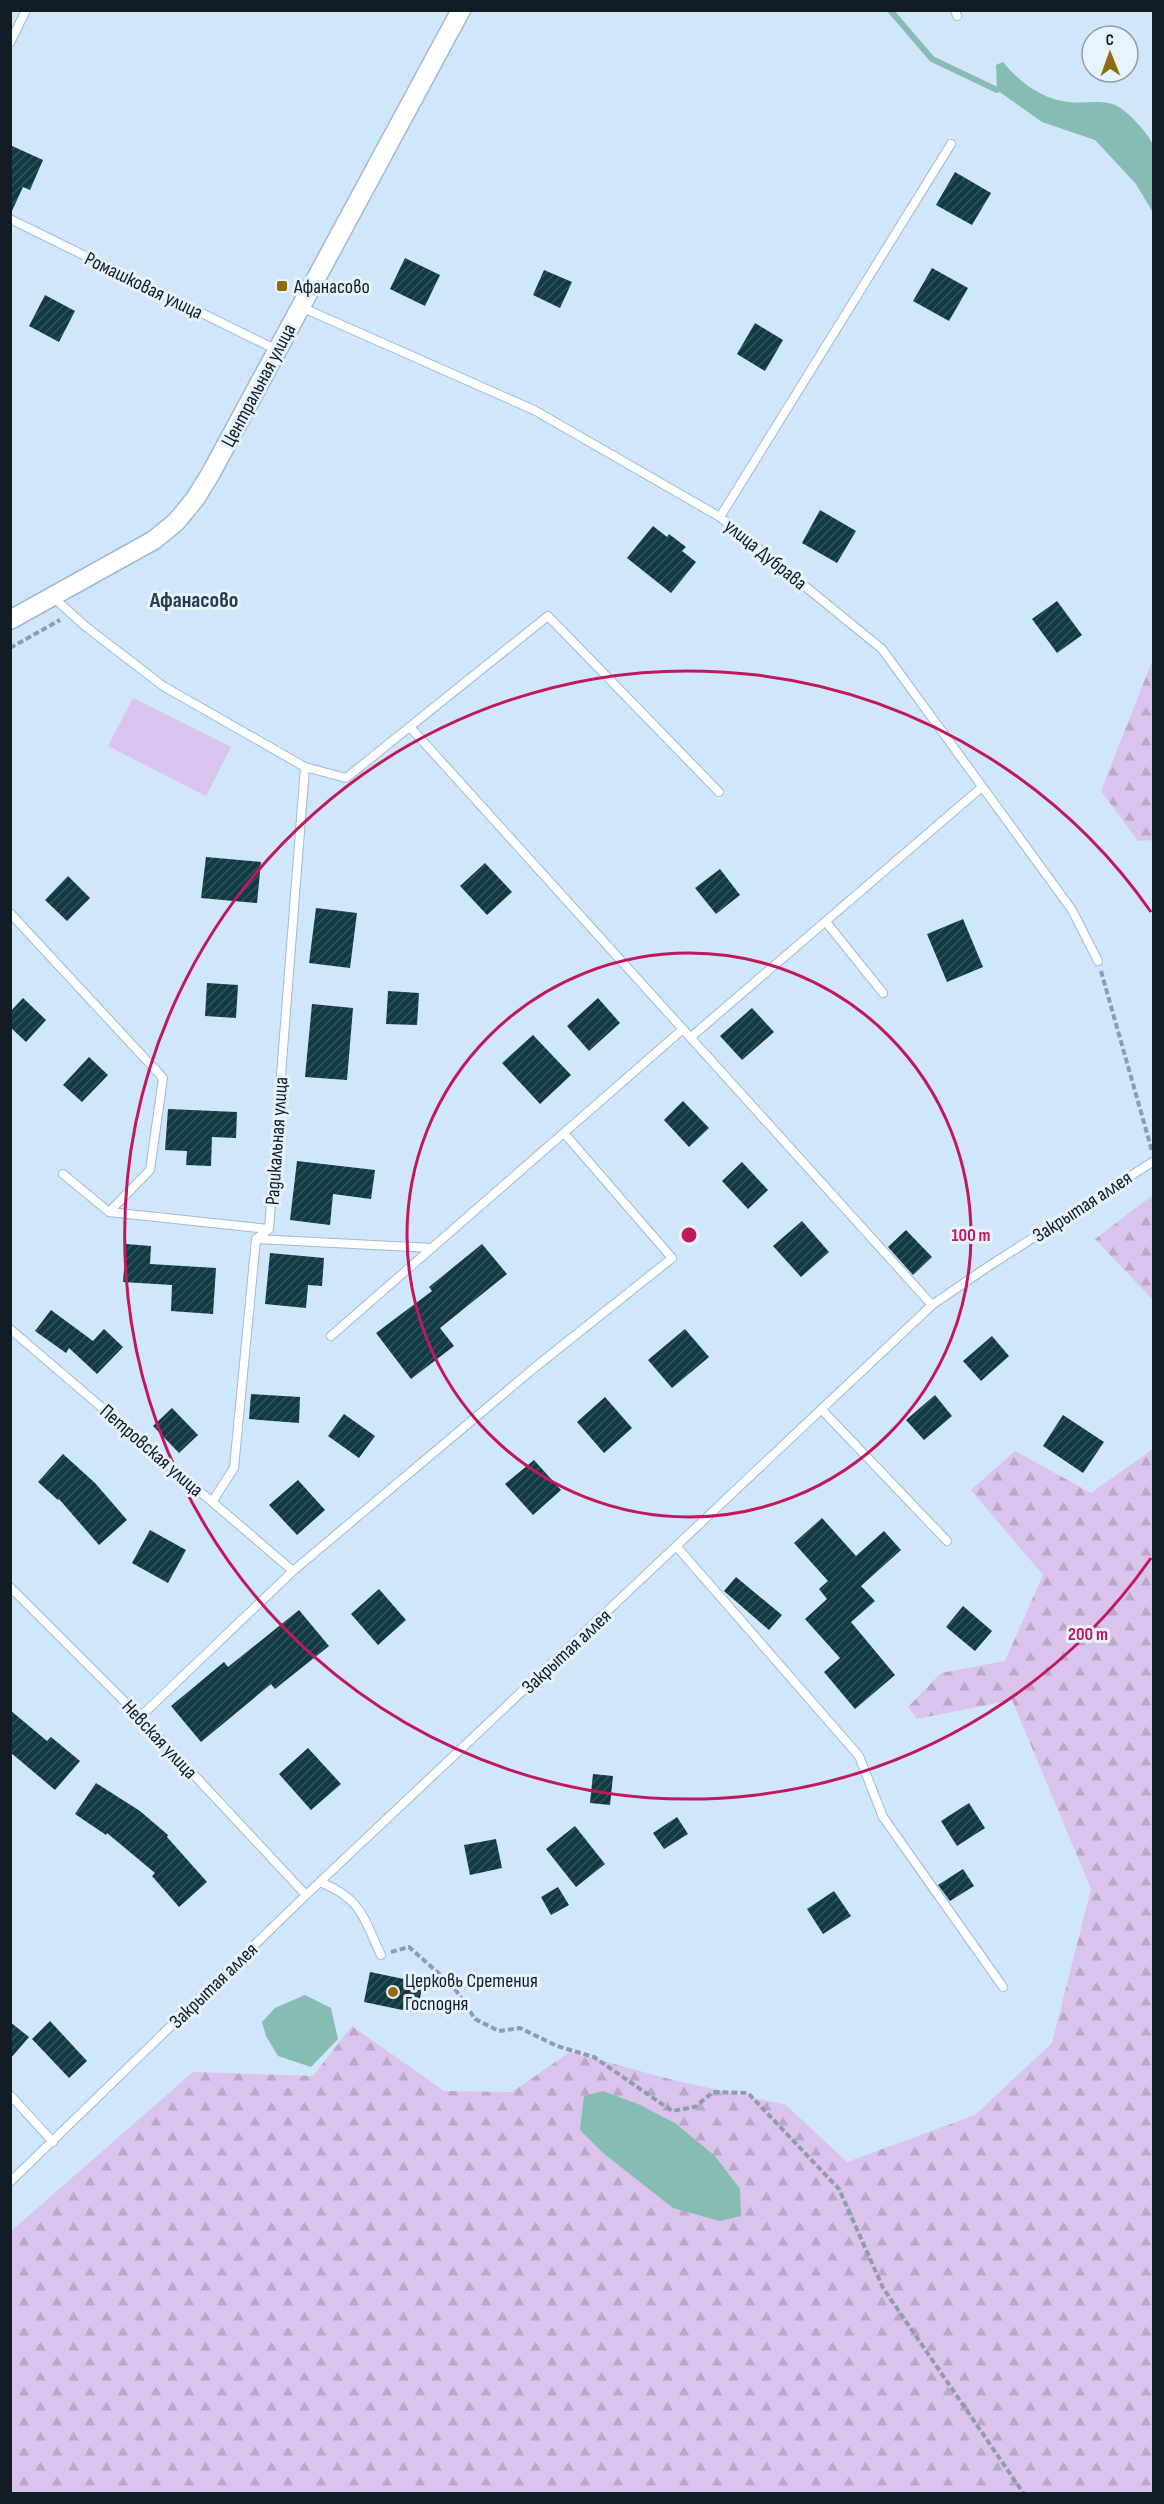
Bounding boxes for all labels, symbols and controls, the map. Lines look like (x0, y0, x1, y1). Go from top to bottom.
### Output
north arrow (1080, 24, 1140, 84)
text: С (1105, 31, 1114, 50)
street label: Ромашковая улица (81, 247, 207, 325)
place label: Афанасово (293, 275, 370, 299)
marker: Афанасово (275, 279, 289, 293)
street label: Центральная улица (216, 320, 301, 451)
street label: улица Дубрава (719, 514, 812, 595)
district label: Афанасово (149, 587, 238, 614)
street label: Радикальная улица (261, 1076, 293, 1206)
street label: Закрытая аллея (1029, 1166, 1137, 1248)
centre of rings (679, 1225, 699, 1245)
text: 100 m (952, 1225, 991, 1246)
street label: Петровская улица (95, 1399, 208, 1502)
street label: Закрытая аллея (517, 1604, 616, 1699)
text: 200 m (1068, 1624, 1108, 1645)
street label: Невская улица (116, 1695, 202, 1784)
street label: Закрытая аллея (165, 1938, 263, 2034)
place label: Церковь Сретения Господня (405, 1969, 538, 2016)
marker: Церковь Сретения Господня (386, 1985, 400, 1999)

